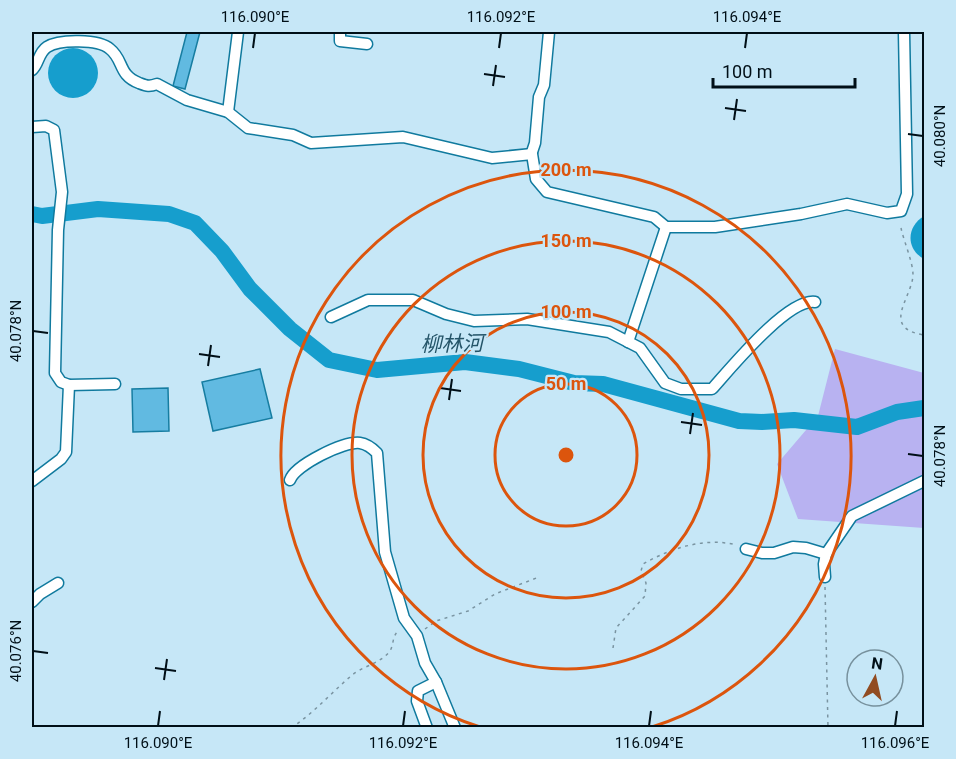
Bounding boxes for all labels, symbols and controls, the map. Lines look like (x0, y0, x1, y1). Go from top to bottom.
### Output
text: 116.090°E (221, 8, 290, 26)
text: 116.092°E (467, 8, 536, 26)
text: 116.094°E (713, 8, 782, 26)
scale bar (713, 51, 856, 89)
text: 100 m (722, 61, 773, 82)
text: 40.080°N (931, 105, 949, 167)
text: 200 m (540, 159, 592, 180)
text: 150 m (540, 230, 592, 251)
text: 40.078°N (7, 300, 25, 362)
text: 100 m (540, 301, 592, 322)
water label: 柳林河 (420, 331, 488, 357)
text: 50 m (546, 373, 586, 394)
text: 40.078°N (931, 425, 949, 487)
centre of rings (556, 445, 576, 465)
text: 40.076°N (7, 620, 25, 682)
north arrow (845, 648, 905, 708)
text: N (870, 653, 884, 674)
text: 116.090°E (124, 734, 193, 752)
text: 116.092°E (369, 734, 438, 752)
text: 116.094°E (615, 734, 684, 752)
text: 116.096°E (861, 734, 930, 752)

